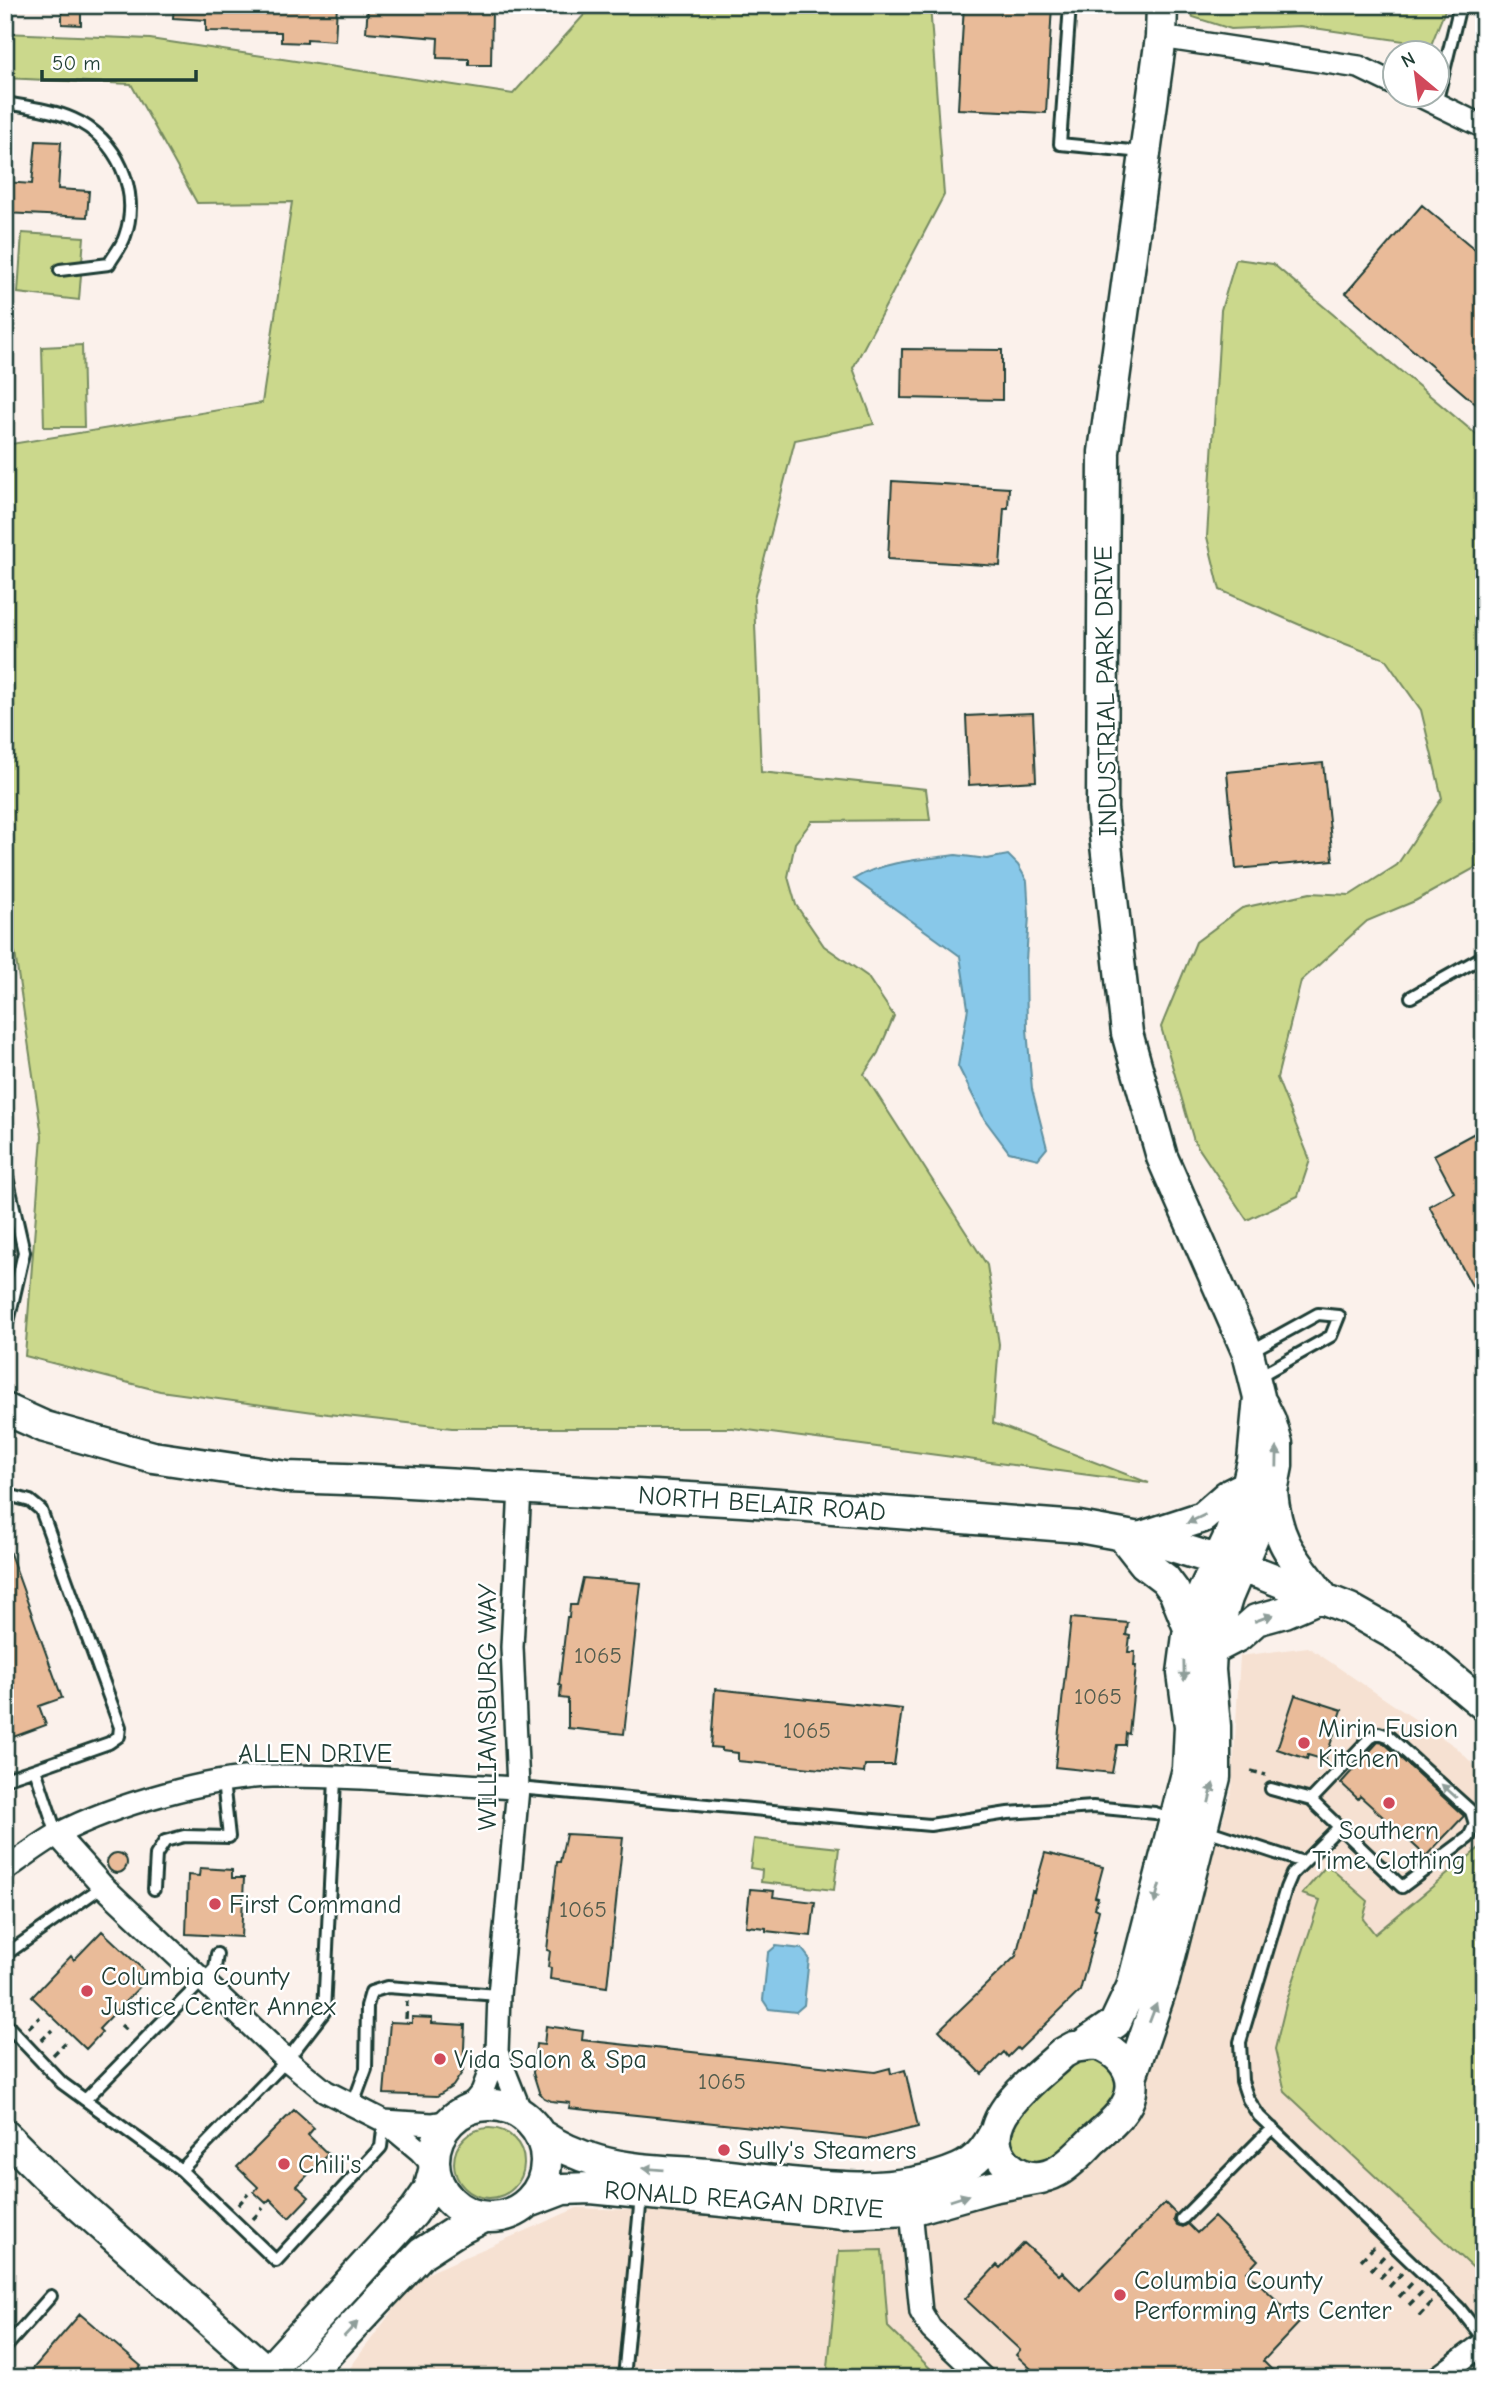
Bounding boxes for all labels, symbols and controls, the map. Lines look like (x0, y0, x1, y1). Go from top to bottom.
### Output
scale bar (42, 38, 196, 82)
north arrow (1380, 38, 1450, 108)
text: N (1397, 47, 1419, 73)
text: 50 m (52, 51, 101, 75)
street label: INDUSTRIAL PARK DRIVE (1088, 545, 1124, 837)
one-way arrow (1271, 1446, 1283, 1468)
street label: NORTH BELAIR ROAD (637, 1480, 887, 1528)
one-way arrow (1186, 1514, 1206, 1525)
street label: WILLIAMSBURG WAY (473, 1583, 503, 1831)
one-way arrow (1254, 1613, 1275, 1624)
house number: 1065 (574, 1642, 622, 1669)
one-way arrow (1178, 1660, 1190, 1682)
house number: 1065 (1074, 1683, 1122, 1710)
place label: Mirin Fusion Kitchen (1318, 1714, 1458, 1774)
house number: 1065 (783, 1717, 831, 1744)
marker: Mirin Fusion Kitchen (1296, 1735, 1312, 1751)
street label: ALLEN DRIVE (238, 1739, 392, 1769)
one-way arrow (1206, 1782, 1217, 1804)
one-way arrow (1440, 1784, 1457, 1799)
marker: Southern Time Clothing (1381, 1795, 1397, 1811)
place label: Southern Time Clothing (1312, 1816, 1466, 1876)
one-way arrow (1151, 1884, 1161, 1905)
place label: First Command (229, 1890, 401, 1920)
marker: First Command (207, 1896, 223, 1912)
house number: 1065 (559, 1896, 607, 1923)
place label: Columbia County Justice Center Annex (101, 1962, 337, 2022)
marker: Columbia County Justice Center Annex (79, 1983, 95, 1999)
one-way arrow (1148, 2002, 1159, 2023)
place label: Vida Salon & Spa (454, 2045, 647, 2075)
marker: Vida Salon & Spa (432, 2051, 448, 2067)
house number: 1065 (698, 2068, 746, 2095)
place label: Sully's Steamers (738, 2136, 916, 2166)
marker: Sully's Steamers (716, 2142, 732, 2158)
place label: Chili's (298, 2150, 361, 2180)
marker: Chili's (276, 2156, 292, 2172)
one-way arrow (642, 2163, 664, 2174)
street label: RONALD REAGAN DRIVE (603, 2175, 885, 2225)
one-way arrow (949, 2192, 970, 2202)
place label: Columbia County Performing Arts Center (1134, 2266, 1392, 2326)
marker: Columbia County Performing Arts Center (1112, 2287, 1128, 2303)
one-way arrow (343, 2321, 359, 2338)

